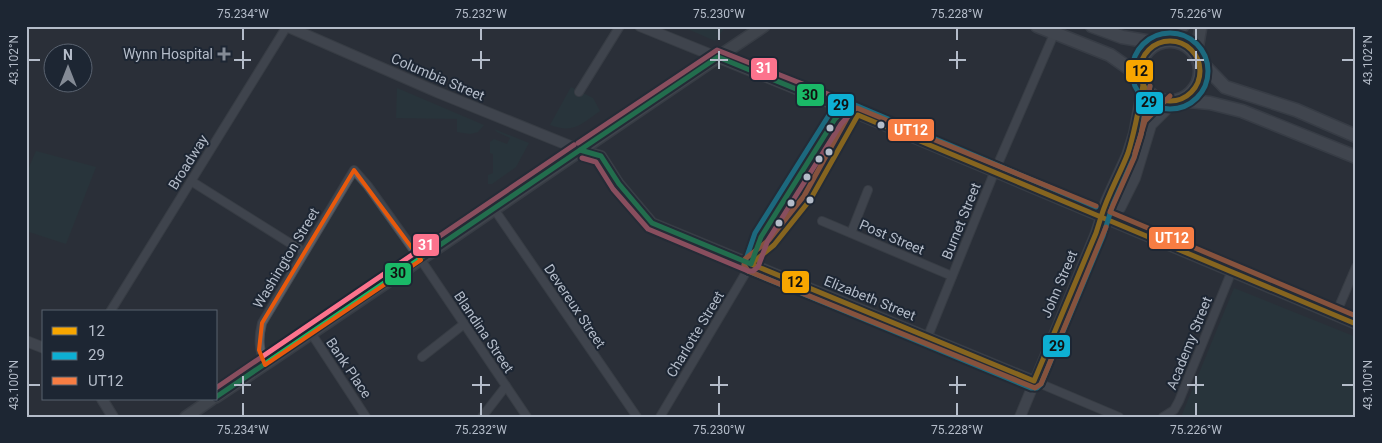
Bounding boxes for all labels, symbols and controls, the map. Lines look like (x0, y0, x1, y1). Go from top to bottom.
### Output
text: 75.234°W (217, 7, 269, 21)
text: 75.232°W (455, 7, 507, 21)
text: 75.230°W (693, 7, 745, 21)
text: 75.228°W (931, 7, 983, 21)
text: 75.226°W (1170, 7, 1222, 21)
text: 43.102°N (7, 35, 21, 85)
text: 43.102°N (1361, 35, 1375, 85)
north arrow (42, 42, 92, 92)
place label: Wynn Hospital (123, 46, 213, 62)
text: N (63, 47, 73, 63)
marker: Wynn Hospital (217, 47, 231, 61)
street label: Columbia Street (389, 50, 487, 104)
line badge: 31 (750, 57, 778, 81)
line badge: 12 (1125, 59, 1154, 83)
text: 31 (756, 60, 772, 76)
text: 12 (1132, 63, 1148, 79)
line badge: 30 (796, 83, 825, 107)
text: 30 (802, 87, 818, 103)
line badge: 29 (1135, 91, 1164, 115)
line badge: 29 (827, 93, 855, 117)
text: 29 (1141, 94, 1157, 110)
text: 29 (833, 97, 849, 113)
line badge: UT12 (887, 118, 935, 142)
unlabelled marker (876, 120, 886, 130)
text: UT12 (894, 122, 928, 138)
unlabelled marker (825, 123, 835, 133)
street label: Broadway (165, 131, 211, 192)
unlabelled marker (824, 147, 834, 157)
unlabelled marker (814, 154, 824, 164)
unlabelled marker (802, 172, 812, 182)
street label: Burnet Street (938, 180, 984, 262)
unlabelled marker (805, 195, 815, 205)
unlabelled marker (786, 198, 796, 208)
street label: Washington Street (250, 205, 323, 311)
street label: Post Street (857, 216, 927, 258)
unlabelled marker (774, 218, 784, 228)
line badge: UT12 (1148, 226, 1195, 250)
text: UT12 (1155, 230, 1189, 246)
line badge: 31 (412, 233, 440, 257)
text: 31 (418, 237, 434, 253)
street label: John Street (1038, 248, 1081, 320)
street label: Devereux Street (541, 261, 609, 351)
line badge: 30 (384, 262, 412, 286)
text: 30 (390, 265, 406, 281)
line badge: 12 (781, 270, 810, 294)
street label: Elizabeth Street (822, 272, 918, 324)
text: 12 (787, 274, 803, 290)
street label: Blandina Street (451, 288, 517, 376)
street label: Charlotte Street (663, 288, 727, 380)
street label: Academy Street (1163, 294, 1215, 392)
legend (42, 310, 218, 400)
text: 12 (88, 322, 105, 340)
line badge: 29 (1042, 334, 1071, 358)
street label: Bank Place (323, 335, 375, 401)
text: 29 (1049, 338, 1065, 354)
text: 29 (88, 346, 105, 364)
text: 43.100°N (7, 360, 21, 410)
text: 43.100°N (1361, 360, 1375, 410)
text: UT12 (88, 372, 124, 390)
text: 75.234°W (217, 423, 269, 437)
text: 75.232°W (455, 423, 507, 437)
text: 75.230°W (693, 423, 745, 437)
text: 75.228°W (931, 423, 983, 437)
text: 75.226°W (1170, 423, 1222, 437)

